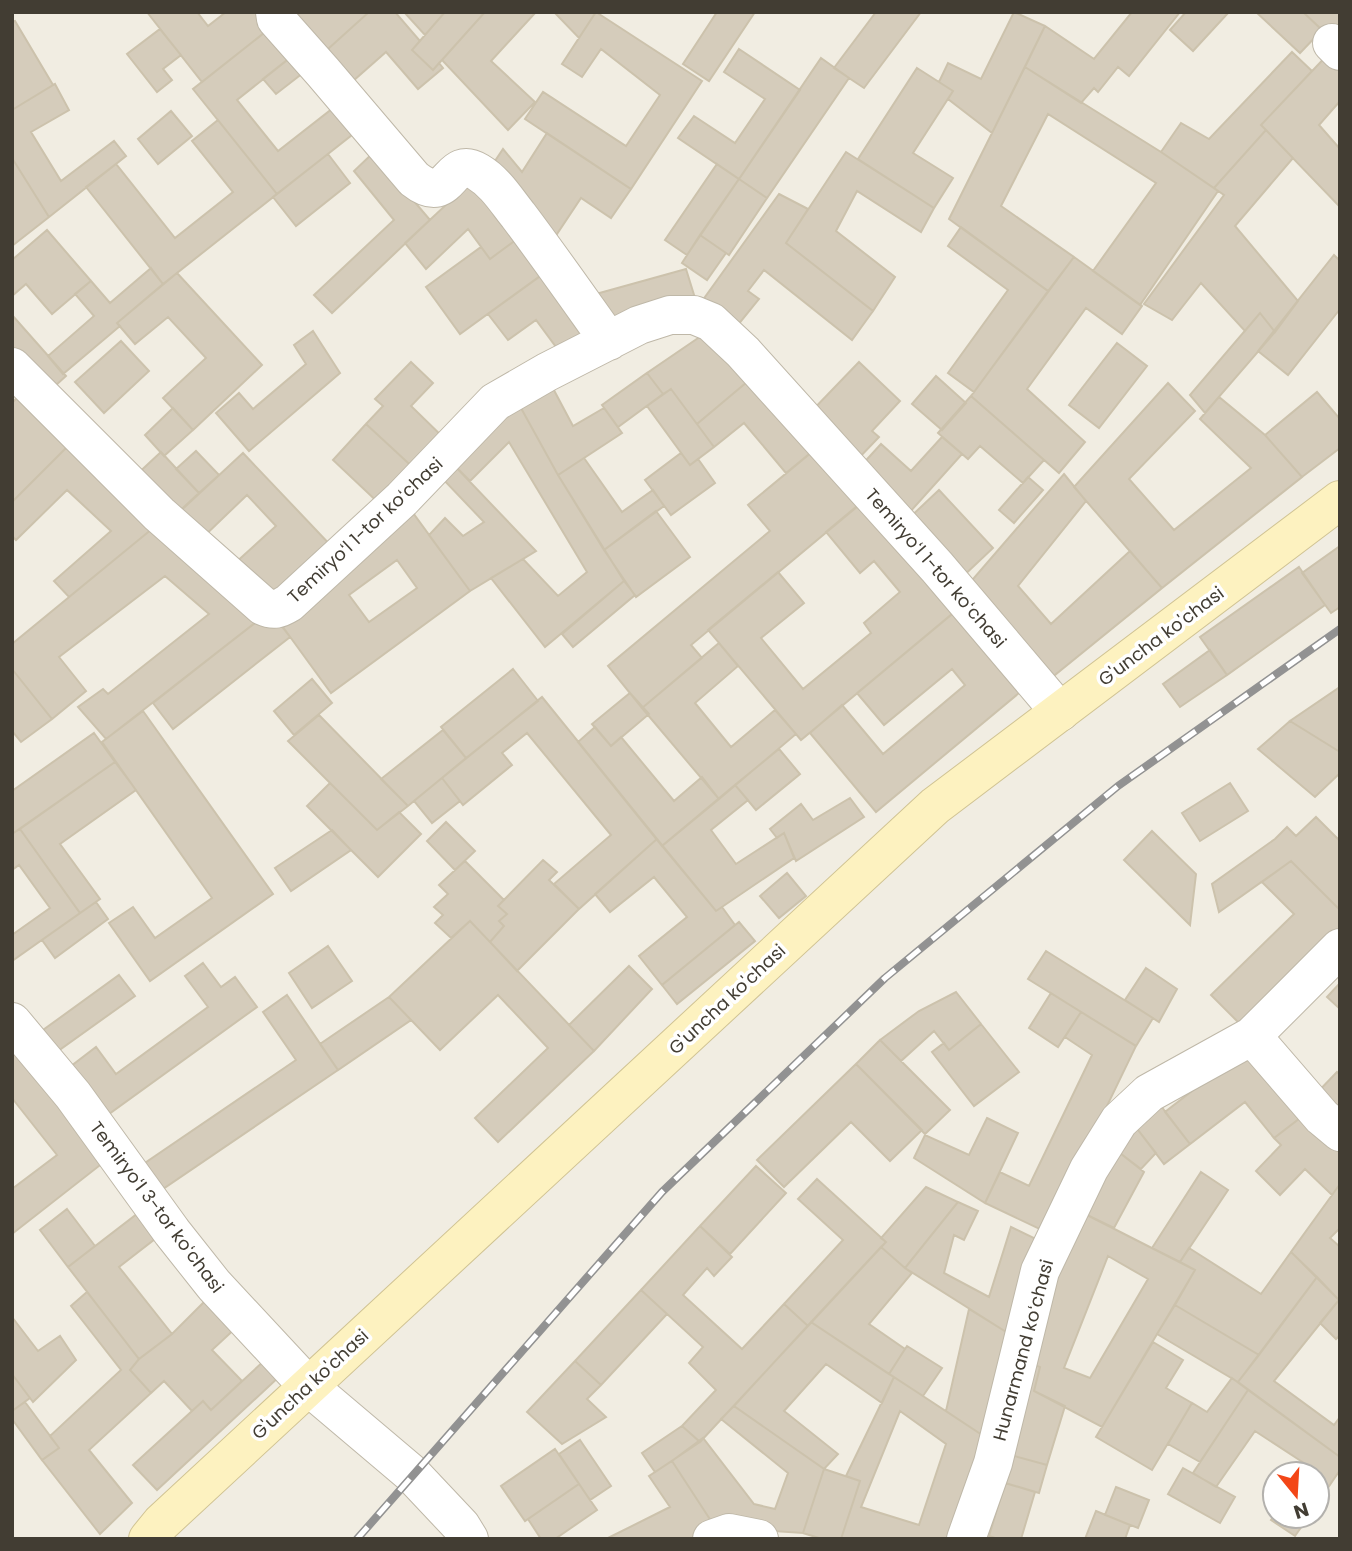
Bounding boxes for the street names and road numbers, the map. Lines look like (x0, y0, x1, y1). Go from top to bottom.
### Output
street label: Temiryoʻl 1-tor koʻchasi (282, 451, 448, 609)
street label: Temiryoʻl 1-tor koʻchasi (860, 483, 1012, 653)
street label: G'uncha ko'chasi (1093, 580, 1229, 692)
street label: G'uncha ko'chasi (663, 938, 791, 1060)
street label: Temiryoʻl 3-tor koʻchasi (84, 1116, 230, 1298)
street label: Hunarmand koʻchasi (987, 1257, 1059, 1443)
street label: G'uncha ko'chasi (246, 1323, 374, 1445)

